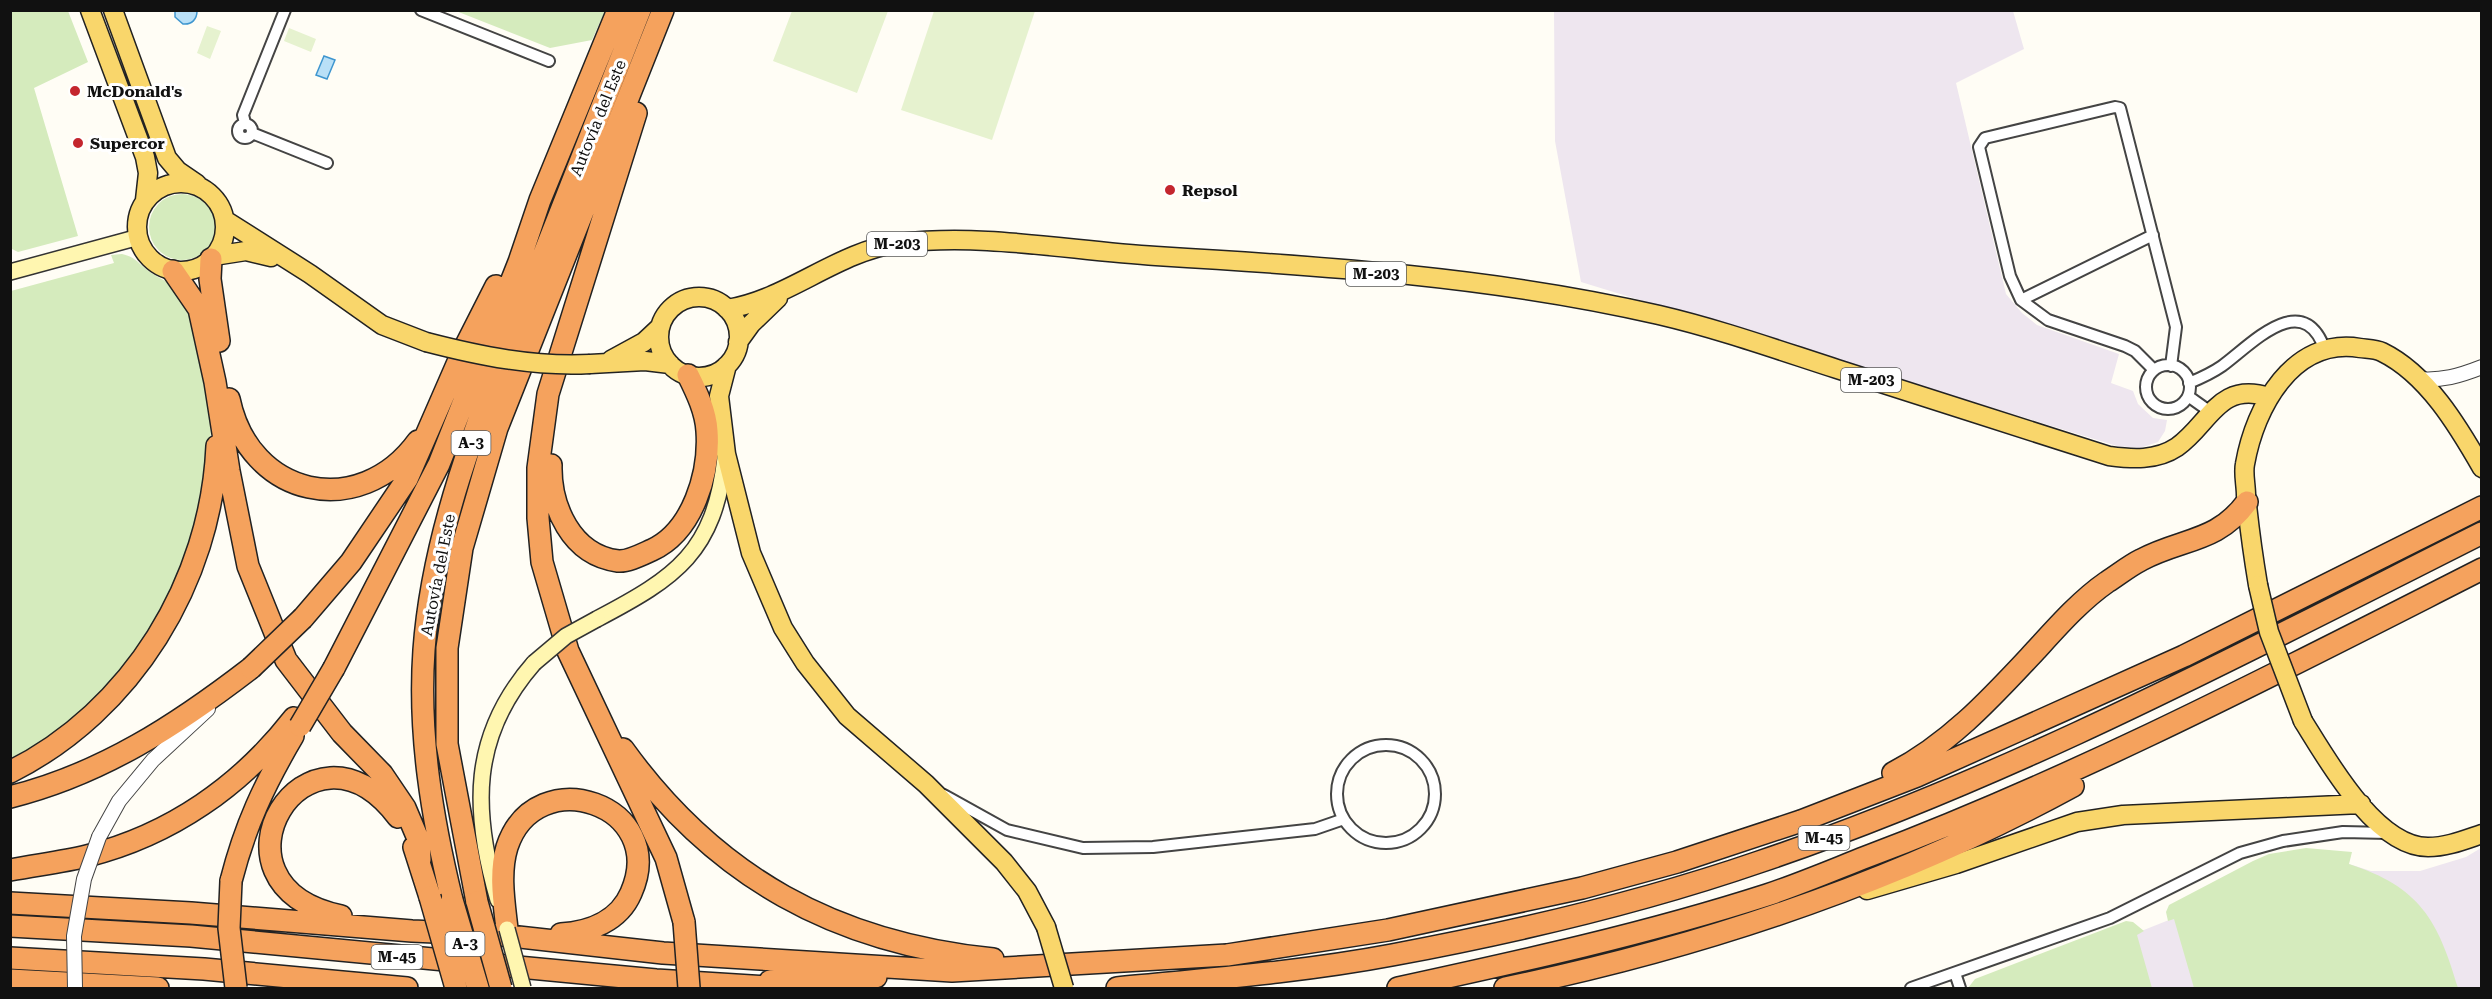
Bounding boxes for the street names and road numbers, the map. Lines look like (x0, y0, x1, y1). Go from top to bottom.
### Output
street label: Autovía del Este (566, 57, 630, 179)
road number: M-203 (867, 232, 927, 256)
road number: M-203 (1346, 262, 1406, 286)
road number: M-203 (1841, 368, 1901, 392)
road number: A-3 (452, 431, 490, 455)
street label: Autovía del Este (417, 512, 459, 638)
road number: M-45 (1798, 826, 1850, 850)
road number: A-3 (446, 932, 484, 956)
road number: M-45 (372, 945, 422, 969)

